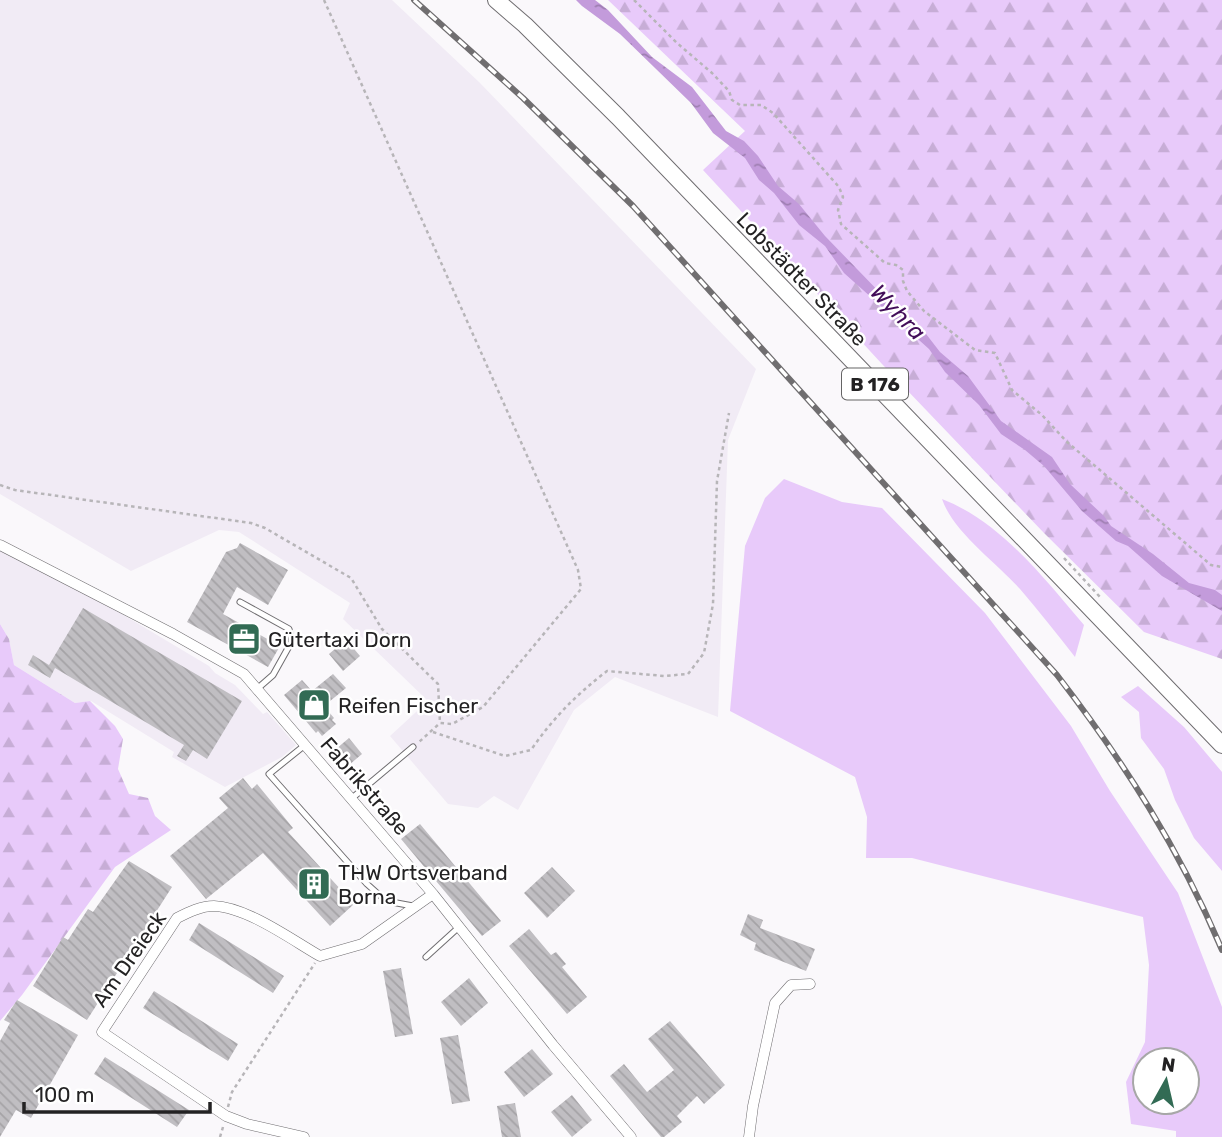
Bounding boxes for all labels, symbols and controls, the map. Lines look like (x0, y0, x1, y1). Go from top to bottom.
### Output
street label: Lobstädter Straße (732, 207, 872, 351)
water label: Wyhra (865, 278, 931, 346)
road number: B 176 (842, 368, 908, 400)
office icon: Gütertaxi Dorn (225, 620, 263, 658)
place label: Gütertaxi Dorn (268, 627, 411, 652)
shop icon: Reifen Fischer (295, 686, 333, 724)
place label: Reifen Fischer (338, 693, 478, 718)
street label: Fabrikstraße (316, 732, 414, 840)
place label: THW Ortsverband Borna (338, 860, 508, 909)
building icon: THW Ortsverband Borna (295, 865, 333, 903)
street label: Am Dreieck (87, 906, 171, 1012)
north arrow (1131, 1046, 1201, 1116)
text: N (1160, 1052, 1177, 1077)
scale bar (24, 1070, 210, 1114)
text: 100 m (35, 1082, 94, 1107)

